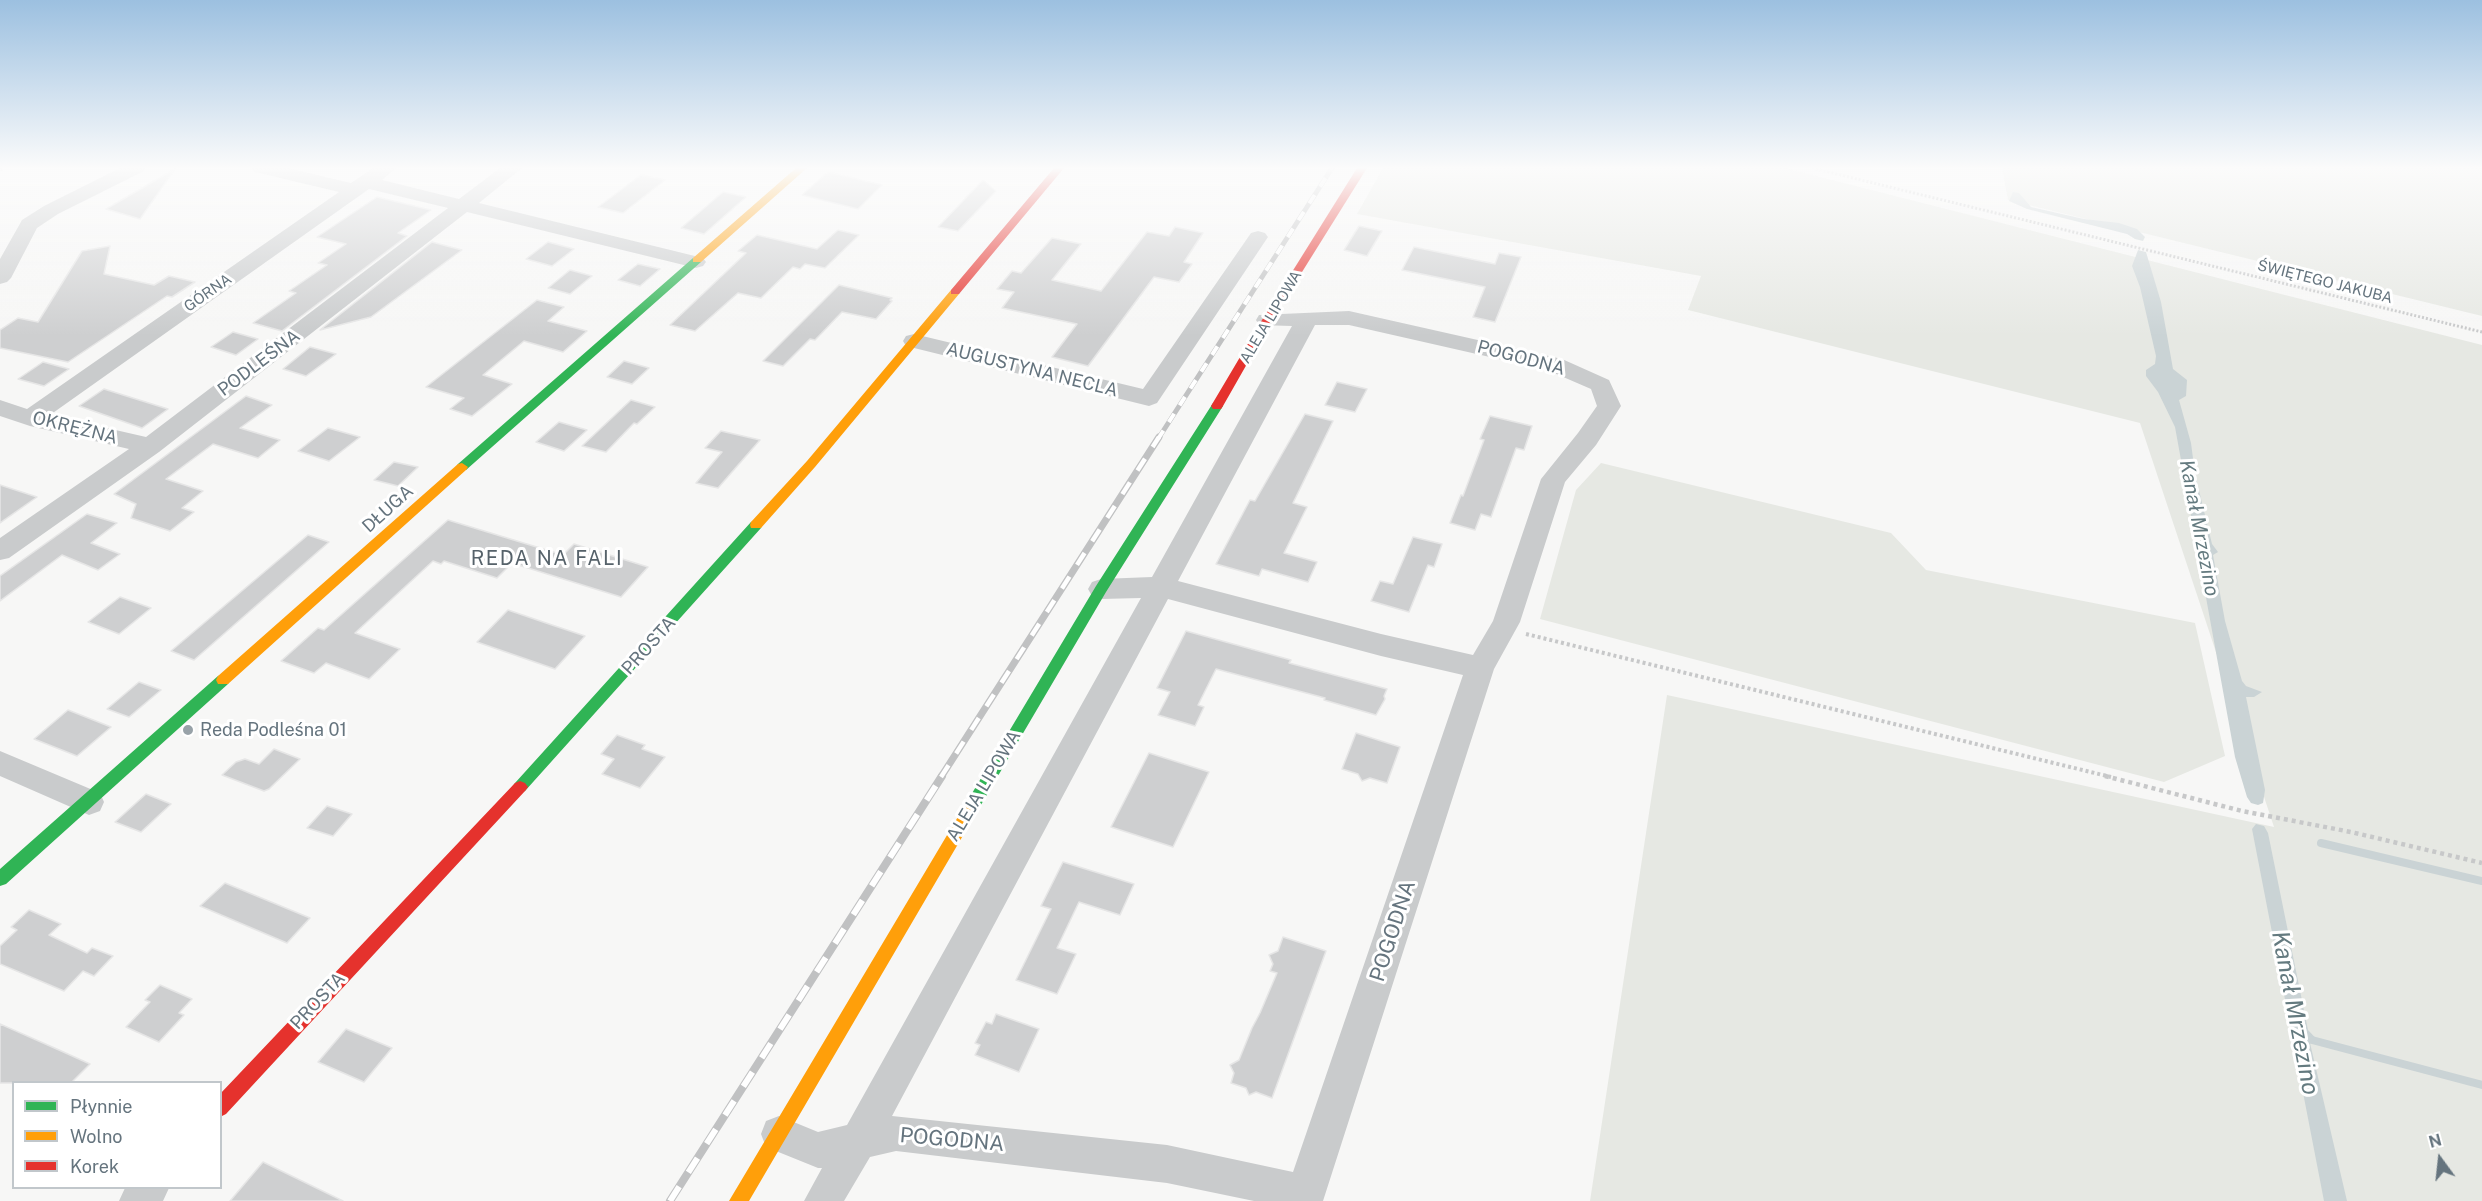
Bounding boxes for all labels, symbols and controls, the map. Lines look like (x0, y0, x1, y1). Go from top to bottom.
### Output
street label: ŚWIĘTEGO JAKUBA (2256, 256, 2394, 308)
street label: ALEJA LIPOWA (1236, 267, 1306, 367)
street label: GÓRNA (181, 270, 235, 316)
street label: PODLEŚNA (214, 325, 304, 401)
street label: POGODNA (1475, 336, 1567, 380)
street label: AUGUSTYNA NECLA (944, 338, 1120, 402)
street label: OKRĘŻNA (30, 407, 120, 449)
water label: Kanał Mrzezino (2174, 458, 2224, 598)
street label: DŁUGA (358, 481, 418, 537)
district label: REDA NA FALI (471, 547, 623, 571)
street label: PROSTA (617, 613, 681, 679)
place label: Reda Podleśna 01 (200, 719, 347, 741)
marker: Reda Podleśna 01 (181, 723, 195, 737)
street label: ALEJA LIPOWA (942, 726, 1026, 846)
street label: POGODNA (1365, 877, 1421, 985)
water label: Kanał Mrzezino (2265, 929, 2325, 1097)
street label: PROSTA (286, 968, 350, 1034)
legend (12, 1081, 222, 1189)
text: Płynnie (70, 1096, 133, 1117)
street label: POGODNA (899, 1123, 1005, 1157)
text: Wolno (70, 1126, 122, 1147)
north arrow (2410, 1129, 2470, 1189)
text: N (2427, 1130, 2444, 1152)
text: Korek (70, 1156, 119, 1177)

